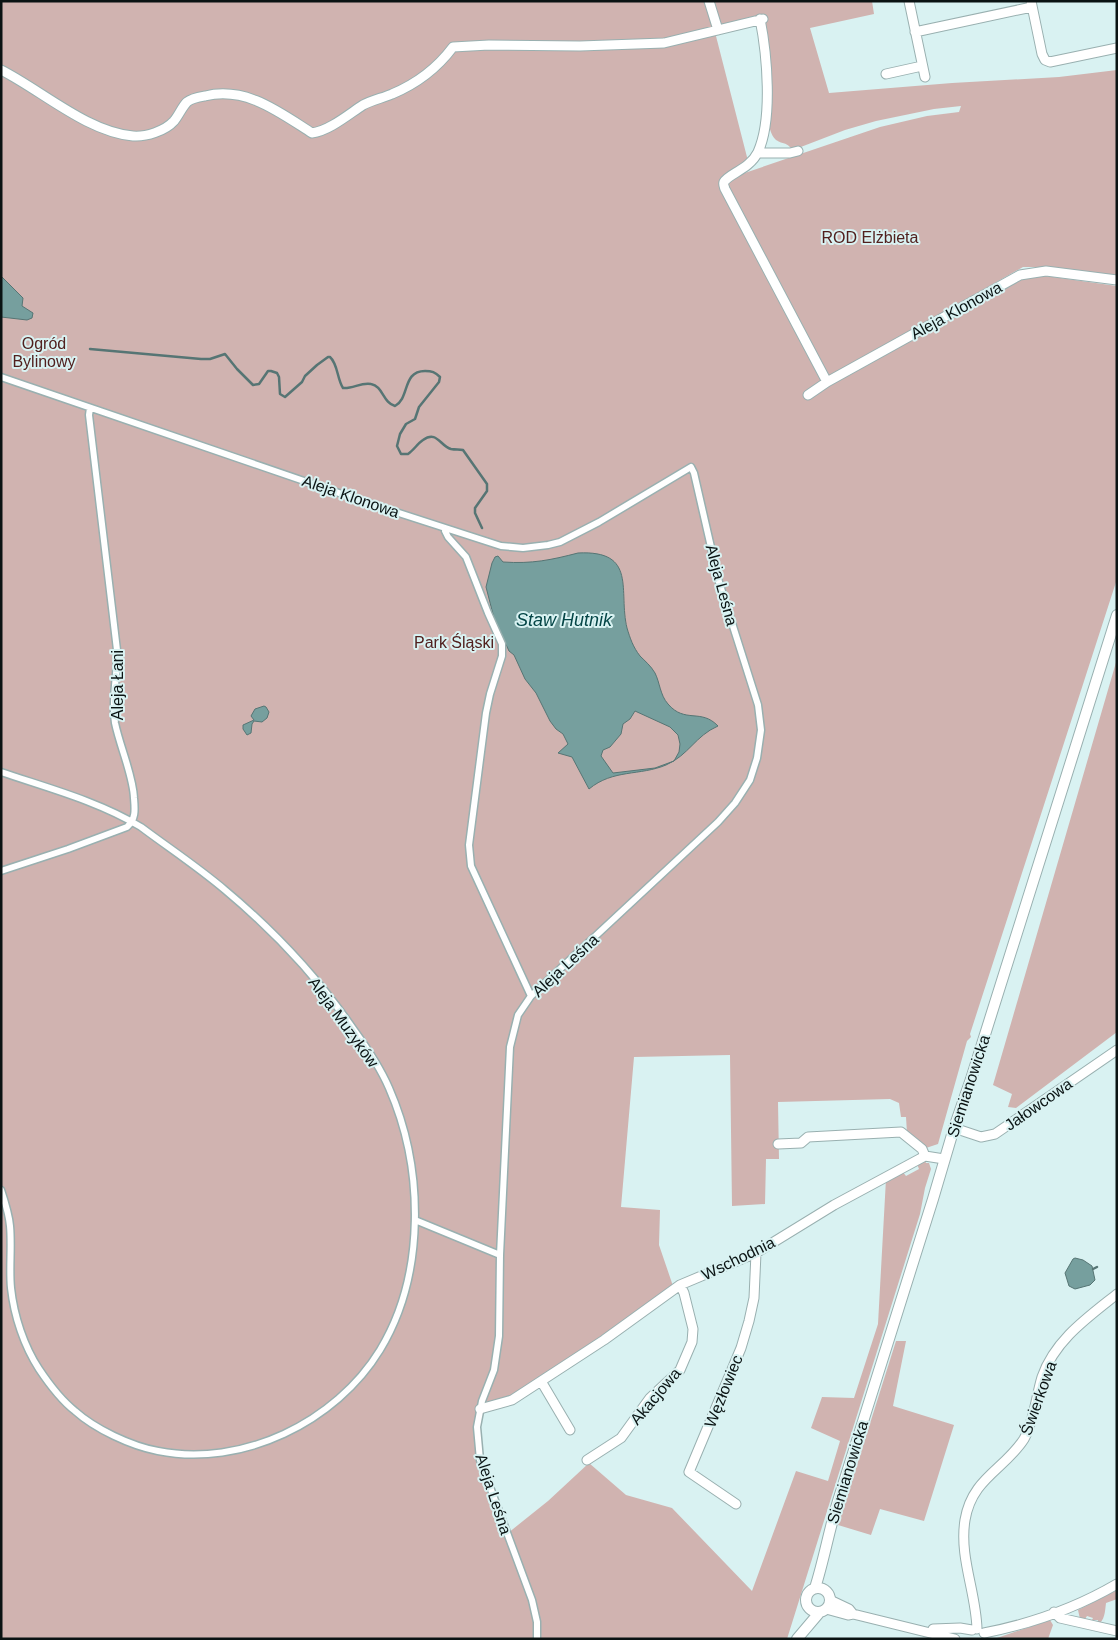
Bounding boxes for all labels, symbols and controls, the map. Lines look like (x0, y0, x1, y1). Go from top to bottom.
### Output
park label: ROD Elżbieta (822, 229, 919, 246)
street label: Aleja Klonowa (908, 278, 1005, 342)
park label: Ogród Bylinowy (12, 335, 76, 370)
street label: Aleja Klonowa (300, 472, 402, 521)
street label: Aleja Leśna (702, 543, 741, 628)
water label: Staw Hutnik (516, 610, 613, 630)
park label: Park Śląski (414, 633, 494, 651)
street label: Aleja Łani (109, 650, 126, 720)
street label: Aleja Leśna (529, 931, 602, 1000)
street label: Aleja Muzyków (305, 974, 382, 1071)
street label: Siemianowicka (944, 1033, 993, 1140)
street label: Jałowcowa (1001, 1075, 1075, 1134)
street label: Wschodnia (699, 1233, 778, 1283)
street label: Węzłowiec (701, 1353, 746, 1430)
street label: Świerkowa (1016, 1358, 1060, 1437)
street label: Akacjowa (627, 1365, 684, 1428)
street label: Siemianowicka (824, 1419, 871, 1526)
street label: Aleja Leśna (473, 1452, 515, 1537)

